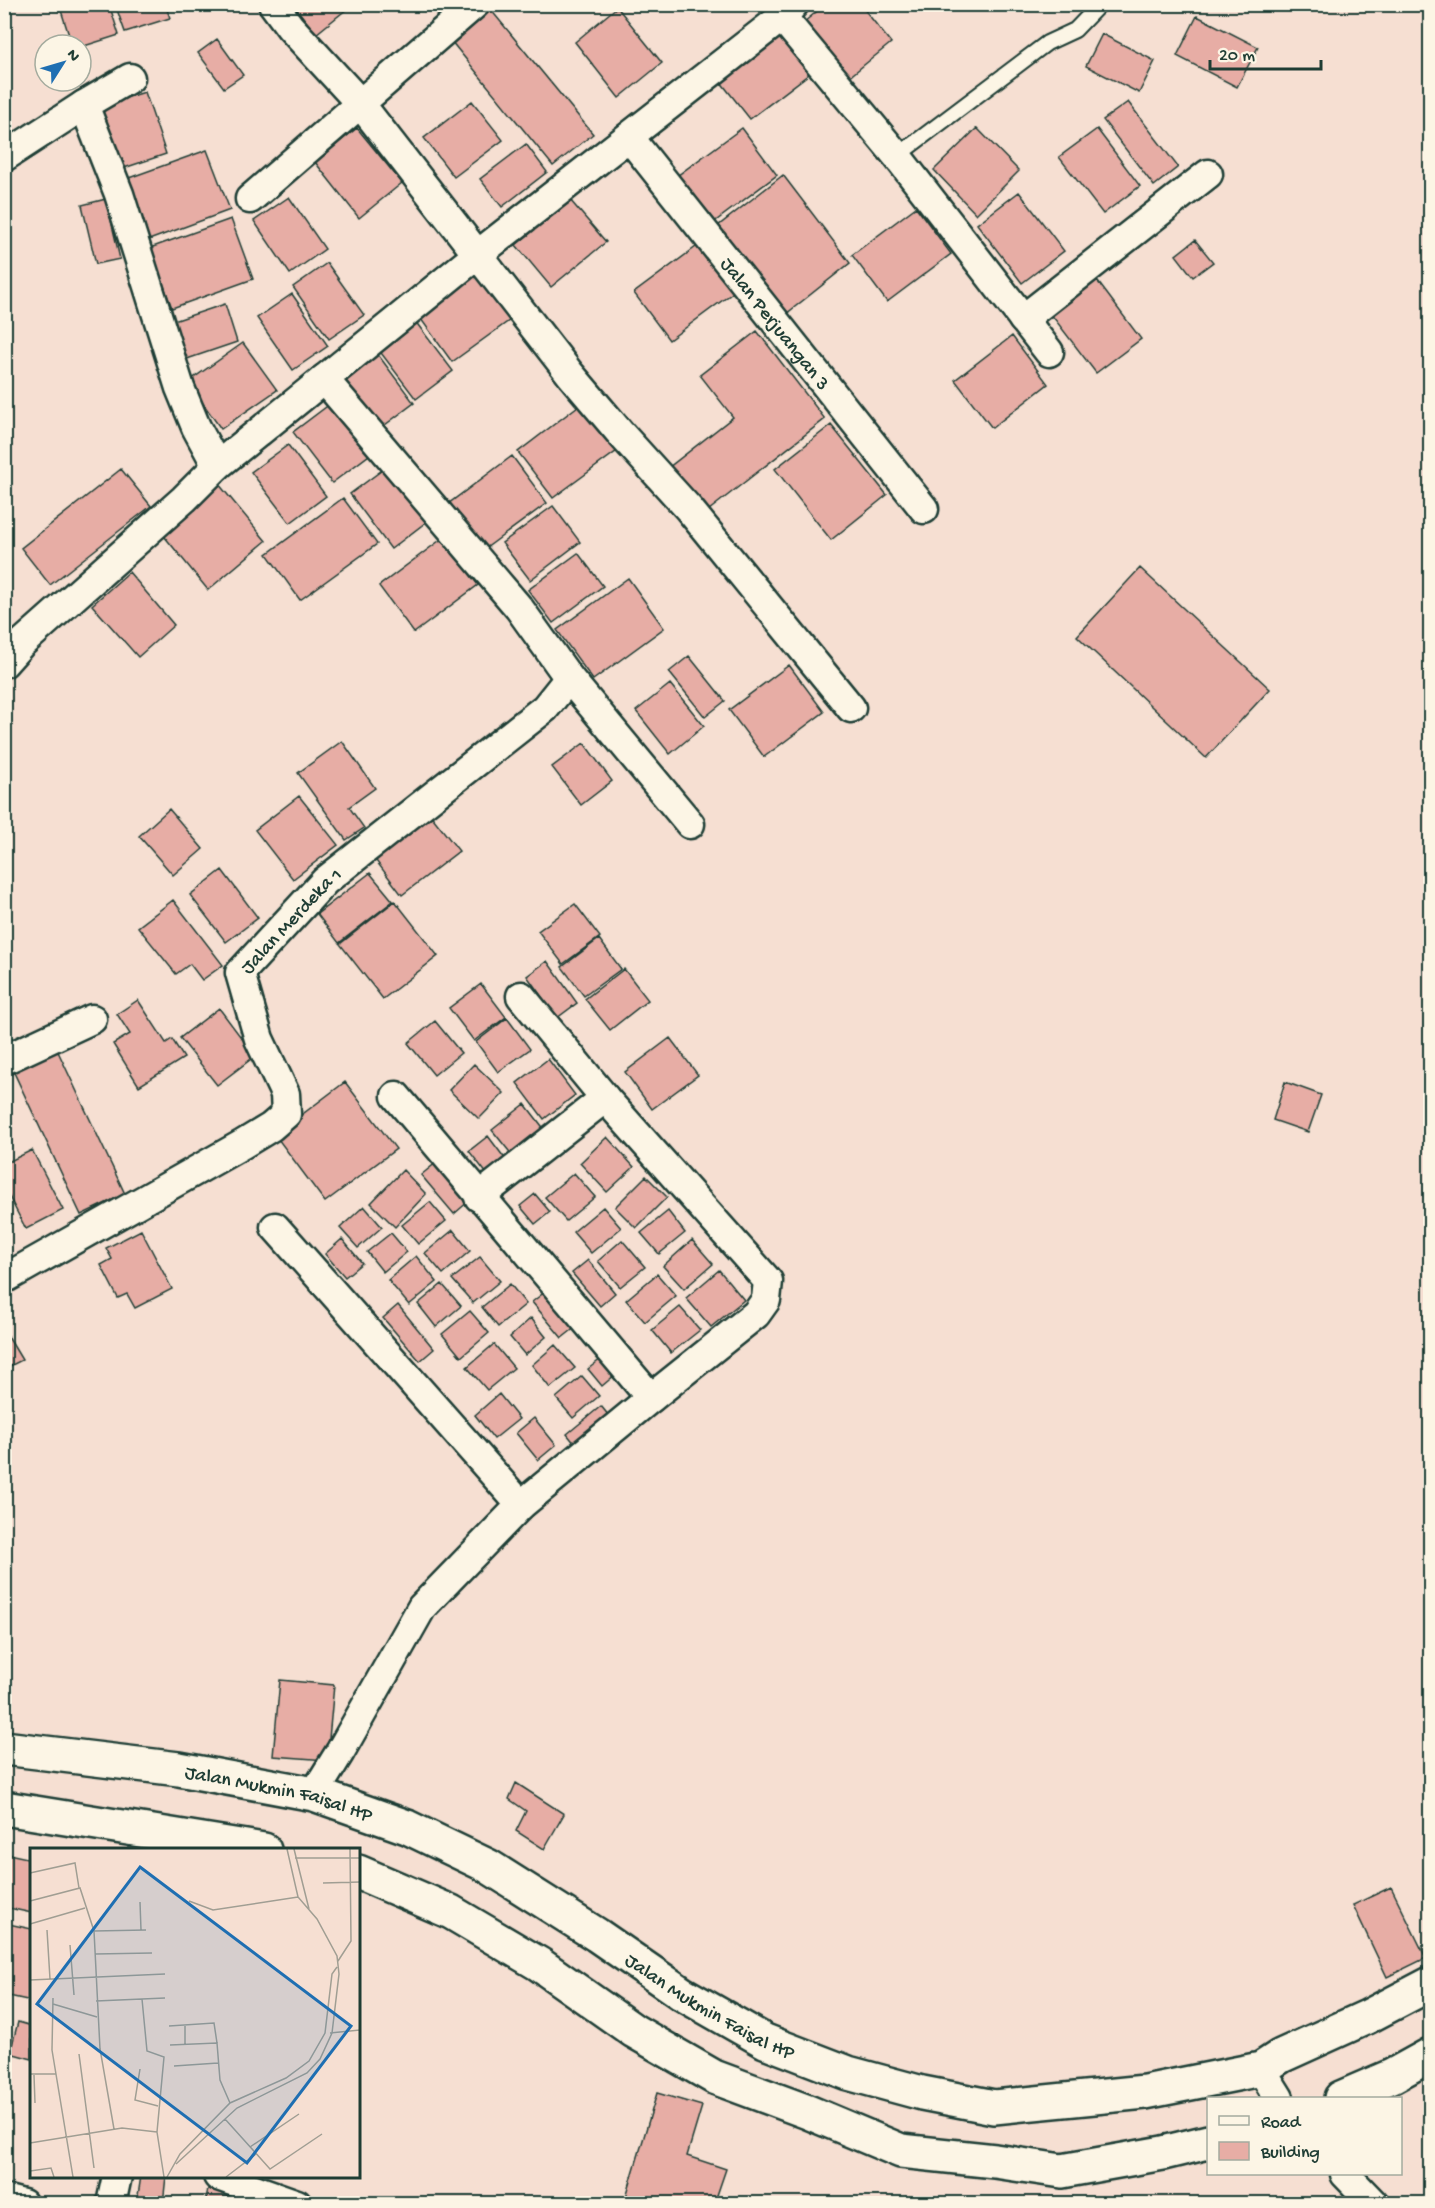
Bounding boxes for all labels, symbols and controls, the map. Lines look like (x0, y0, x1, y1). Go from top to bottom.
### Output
north arrow (33, 33, 93, 93)
scale bar (1210, 33, 1321, 71)
text: N (61, 46, 83, 66)
text: 20 m (1219, 46, 1255, 67)
street label: Jalan Perjuangan 3 (714, 254, 833, 396)
street label: Jalan Merdeka 1 (237, 864, 348, 980)
street label: Jalan Mukmin Faisal HP (183, 1762, 376, 1829)
inset map (30, 1848, 360, 2178)
street label: Jalan Mukmin Faisal HP (620, 1950, 798, 2067)
legend (1207, 2097, 1402, 2175)
text: Road (1261, 2113, 1302, 2134)
text: Building (1260, 2143, 1320, 2164)

